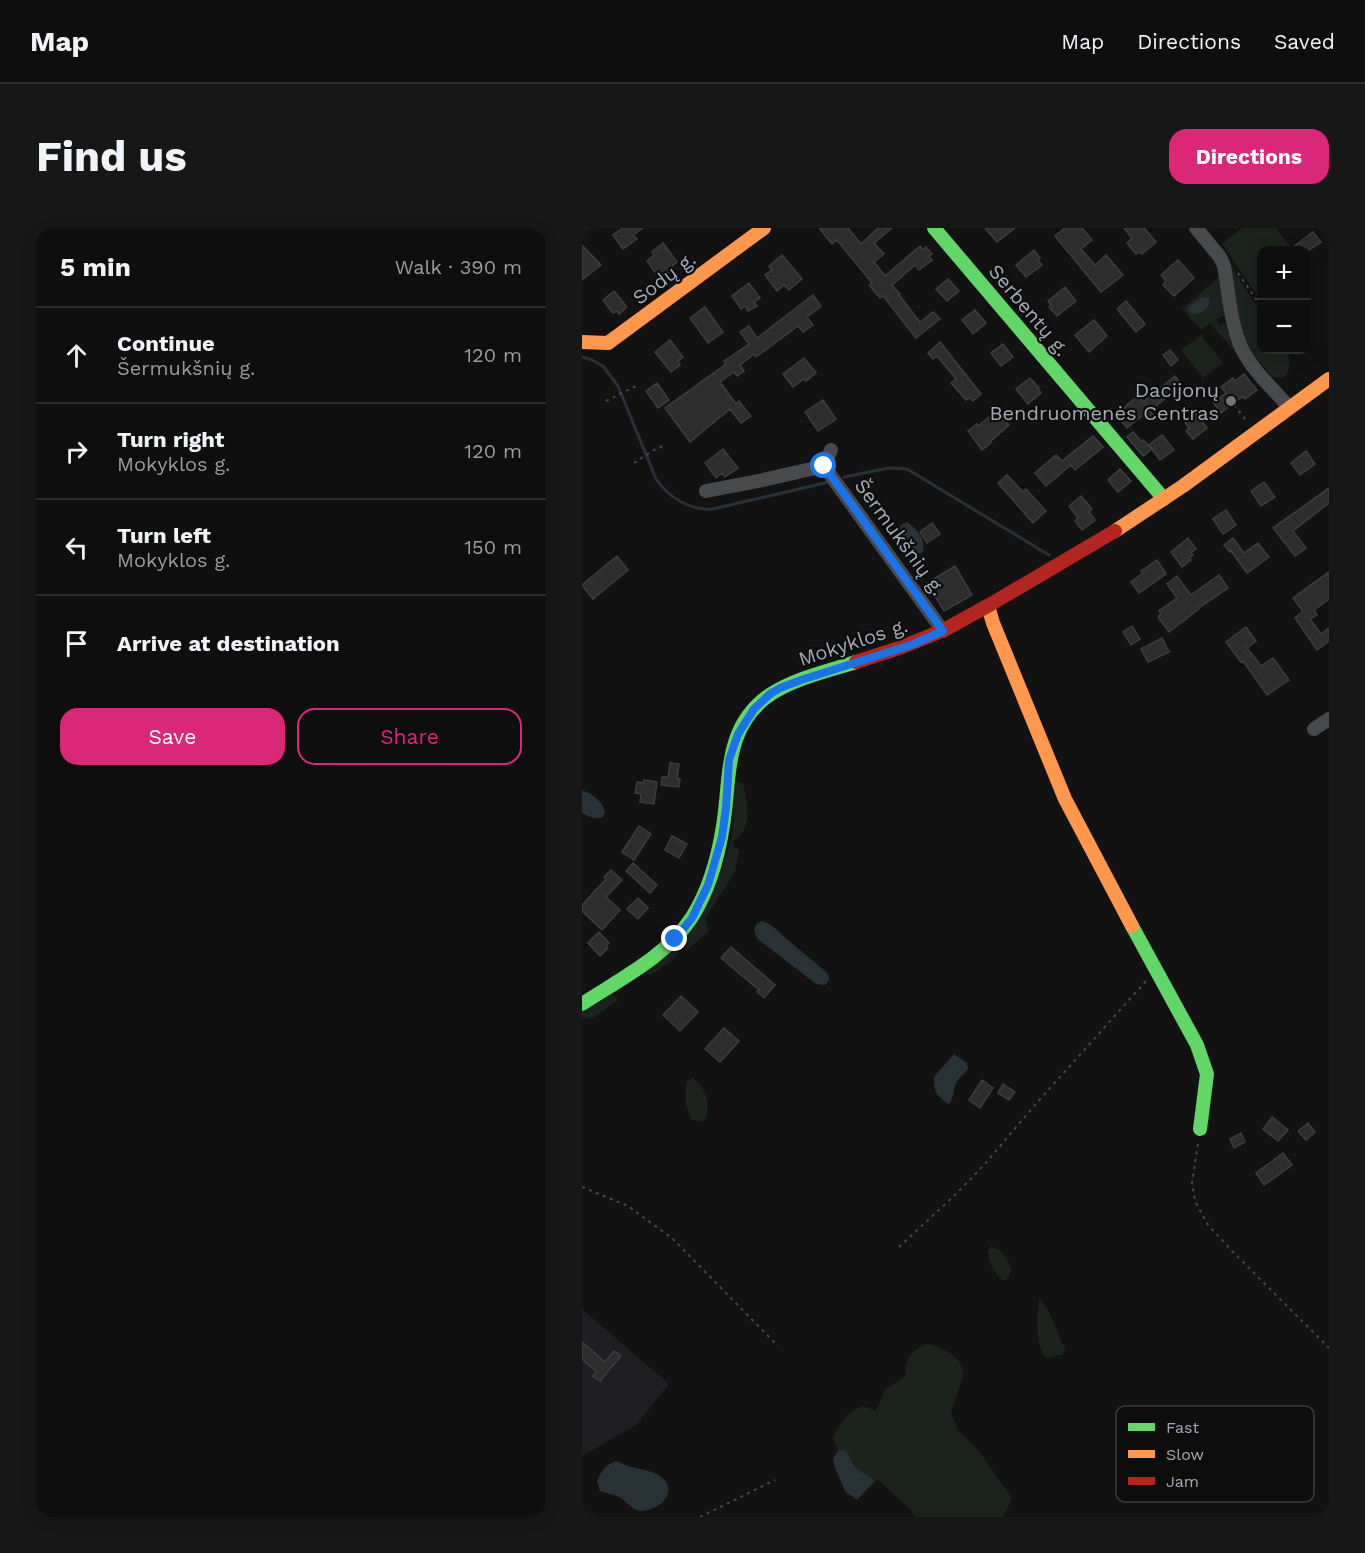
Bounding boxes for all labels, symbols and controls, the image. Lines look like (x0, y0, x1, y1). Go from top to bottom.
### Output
text: Map (30, 25, 89, 58)
text: Map (1061, 29, 1104, 54)
text: Directions (1137, 29, 1241, 54)
text: Saved (1274, 29, 1335, 54)
button: Directions (1169, 129, 1329, 184)
text: Find us (36, 132, 187, 181)
map controls (1257, 246, 1311, 354)
button: + (1257, 246, 1311, 300)
street label: Sodų g. (628, 247, 700, 309)
text: 5 min (60, 252, 131, 282)
text: Walk · 390 m (395, 255, 522, 279)
street label: Serbentų g. (984, 259, 1074, 361)
button: − (1257, 300, 1311, 354)
text: Continue (117, 331, 215, 356)
icon: ahead (60, 339, 93, 372)
text: 120 m (464, 343, 522, 367)
text: Šermukšnių g. (117, 356, 255, 380)
place label: Dacijonų Bendruomenės Centras (989, 378, 1219, 425)
marker: Dacijonų Bendruomenės Centras (1224, 394, 1238, 408)
text: Turn right (117, 427, 224, 452)
icon: right (60, 435, 93, 468)
text: 120 m (464, 439, 522, 463)
text: Mokyklos g. (117, 452, 230, 476)
route start (810, 452, 836, 478)
street label: Šermukšnių g. (850, 474, 950, 600)
text: Turn left (117, 523, 211, 548)
icon: left (60, 531, 93, 564)
text: 150 m (464, 535, 522, 559)
text: Mokyklos g. (117, 548, 230, 572)
street label: Mokyklos g. (795, 613, 911, 671)
icon: arrive (60, 627, 93, 660)
text: Arrive at destination (117, 631, 340, 656)
button: Save (60, 708, 285, 765)
button: Share (297, 708, 522, 765)
route end (661, 925, 687, 951)
legend (1116, 1406, 1314, 1502)
text: Fast (1166, 1418, 1199, 1437)
text: Slow (1166, 1445, 1204, 1464)
text: Jam (1166, 1472, 1199, 1491)

